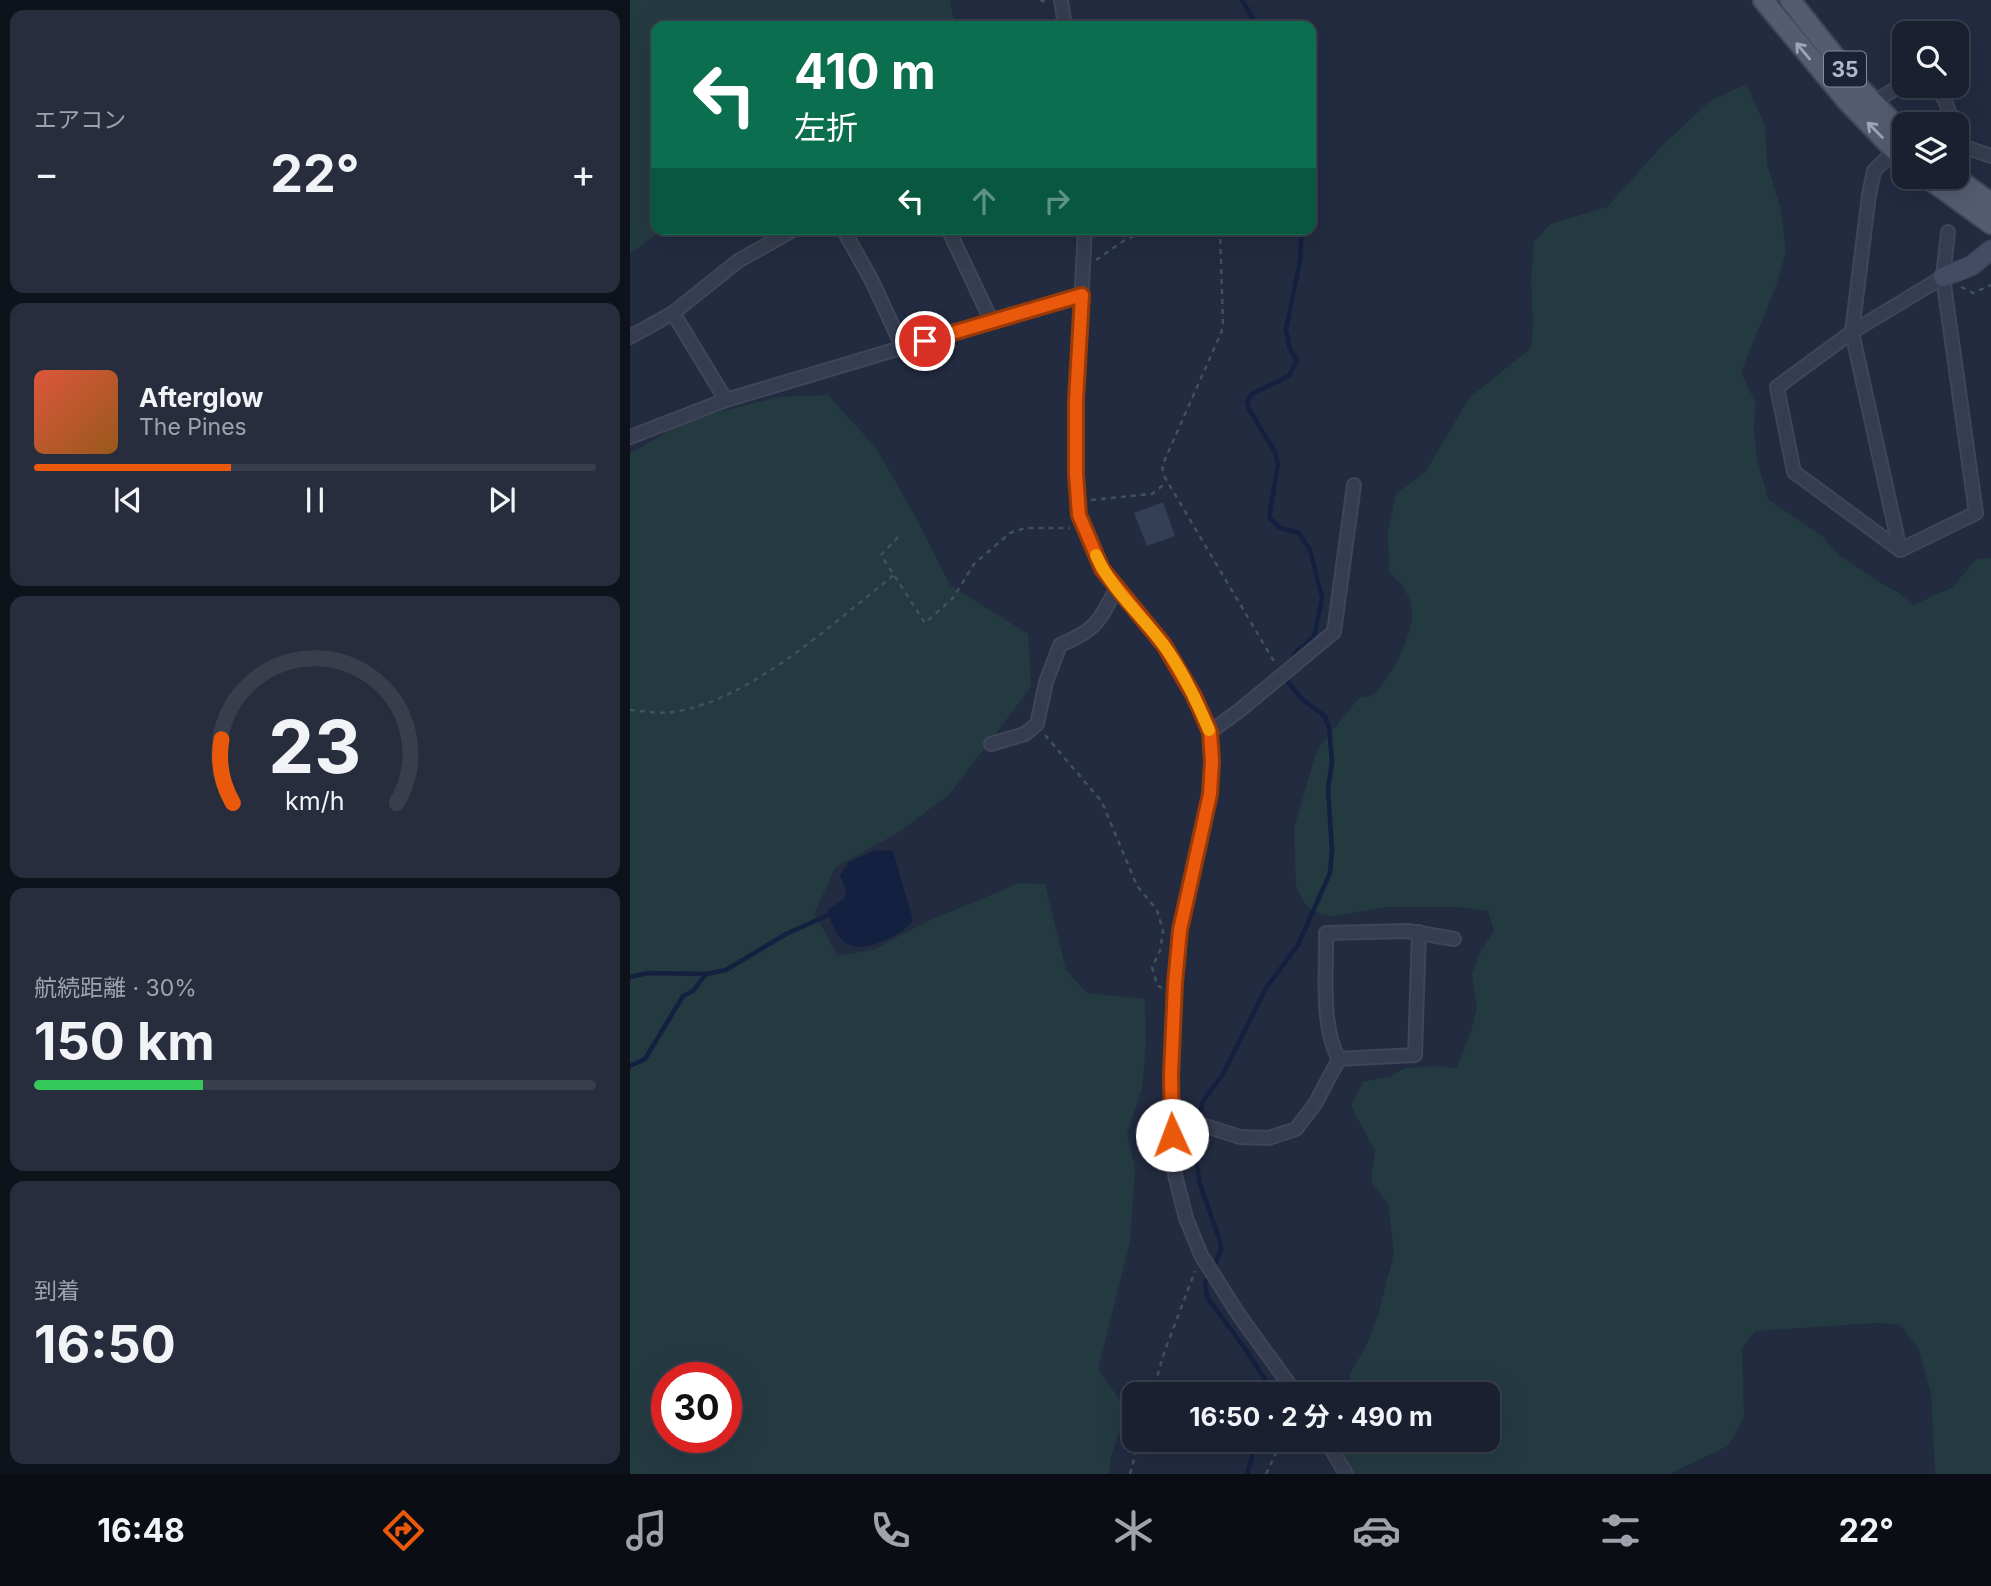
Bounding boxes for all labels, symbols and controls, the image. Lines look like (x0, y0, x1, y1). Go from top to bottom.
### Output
map controls (1892, 21, 1969, 189)
button: search (1892, 21, 1969, 98)
text: 410 m (794, 42, 936, 101)
one-way arrow (1796, 42, 1812, 60)
icon: left (679, 49, 770, 140)
road number: 35 (1824, 52, 1866, 86)
text: エアコン (34, 106, 126, 134)
text: 左折 (794, 108, 858, 147)
button: layers (1892, 112, 1969, 189)
one-way arrow (1867, 122, 1884, 139)
text: 22° (270, 142, 360, 205)
text: − (34, 150, 59, 196)
text: + (571, 150, 596, 196)
icon: left (892, 182, 930, 220)
icon: ahead (965, 182, 1003, 220)
icon: right (1038, 182, 1076, 220)
pin (895, 311, 955, 371)
icon: arrive (906, 322, 944, 360)
text: Afterglow (139, 382, 263, 413)
text: The Pines (139, 413, 247, 441)
icon: previous (109, 481, 147, 519)
icon: pause (296, 481, 334, 519)
icon: next (483, 481, 521, 519)
text: 23 (269, 702, 361, 791)
text: km/h (285, 786, 345, 816)
text: 航続距離 · 30% (34, 974, 197, 1002)
text: 150 km (34, 1010, 215, 1073)
position arrow (1135, 1098, 1209, 1172)
text: 到着 (34, 1277, 80, 1305)
text: 16:50 (34, 1313, 176, 1376)
speed limit sign: 30 (651, 1362, 742, 1453)
text: 16:50 · 2 分 · 490 m (1189, 1401, 1433, 1432)
icon: directions (379, 1506, 428, 1555)
icon: music (622, 1506, 671, 1555)
icon: phone (866, 1506, 915, 1555)
icon: climate (1109, 1506, 1158, 1555)
icon: car (1352, 1506, 1401, 1555)
icon: filters (1596, 1506, 1645, 1555)
text: 16:48 (97, 1511, 185, 1550)
text: 22° (1839, 1511, 1894, 1550)

